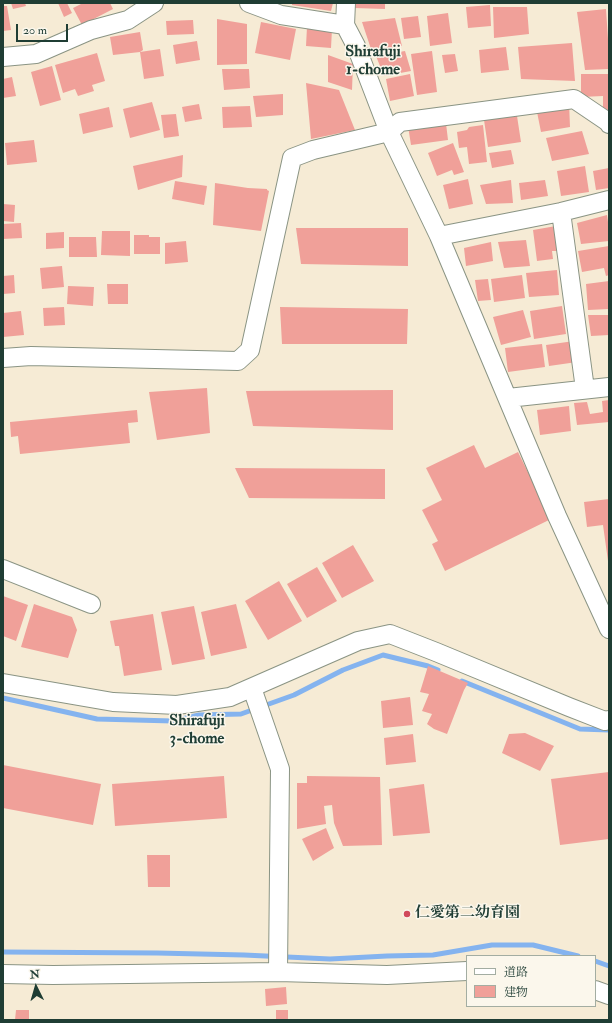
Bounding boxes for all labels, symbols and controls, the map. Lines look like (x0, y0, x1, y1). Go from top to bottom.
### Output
scale bar (18, 16, 70, 42)
text: 20 m (23, 23, 47, 38)
district label: Shirafuji 1-chome (345, 43, 401, 81)
district label: Shirafuji 3-chome (169, 712, 225, 750)
place label: 仁愛第二幼育園 (415, 905, 520, 923)
marker: 仁愛第二幼育園 (402, 909, 412, 919)
legend (466, 955, 596, 1007)
text: 道路 (504, 965, 528, 980)
north arrow (16, 967, 56, 1007)
text: N (29, 968, 40, 981)
text: 建物 (504, 985, 528, 1000)

